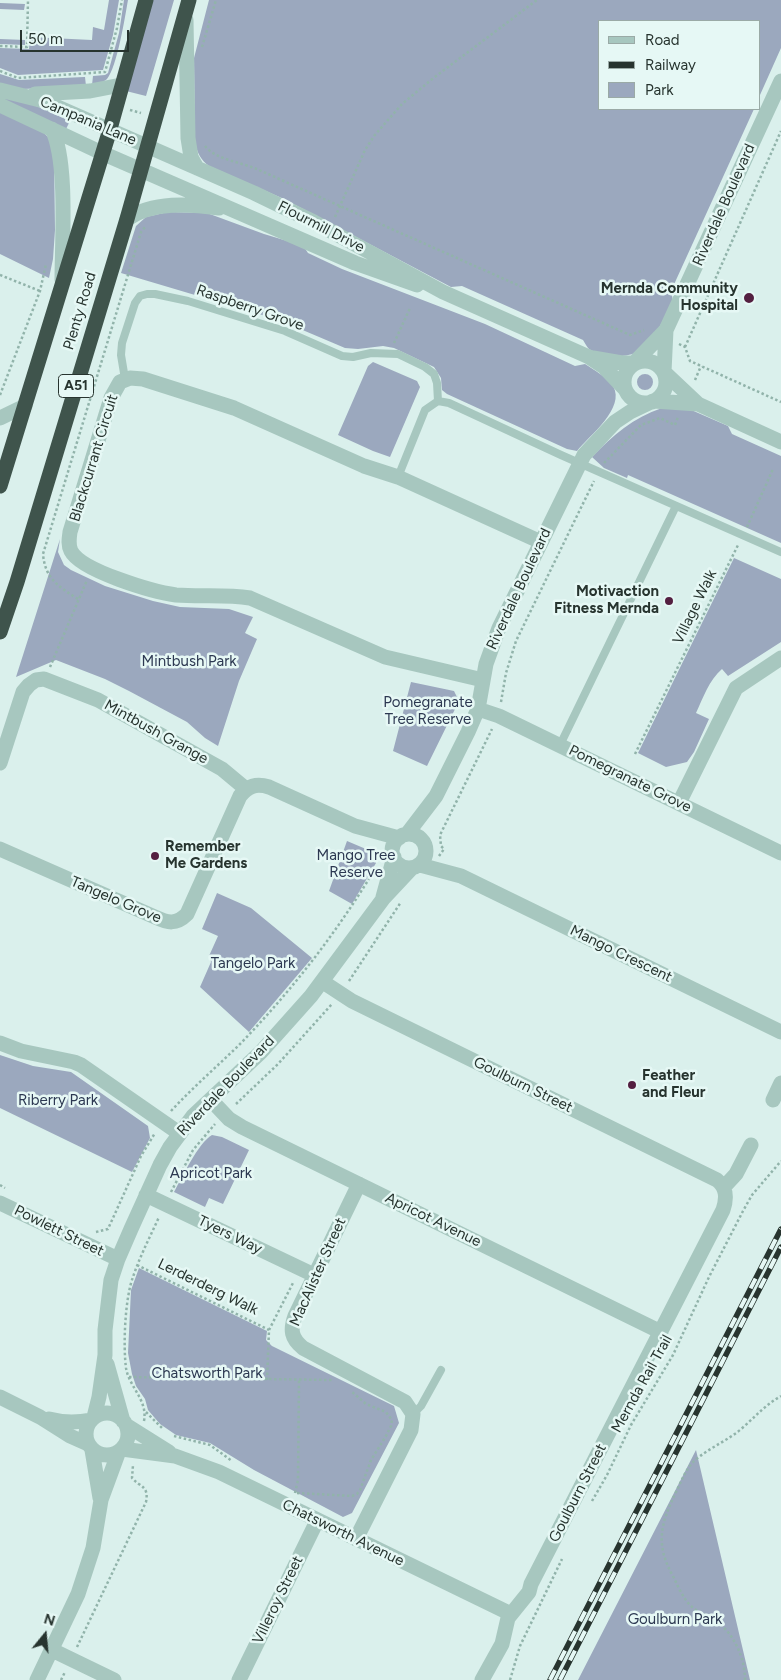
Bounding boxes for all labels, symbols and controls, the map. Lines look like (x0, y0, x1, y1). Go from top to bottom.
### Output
scale bar (22, 20, 131, 52)
legend (598, 20, 761, 110)
text: 50 m (28, 30, 63, 48)
text: Road (645, 31, 680, 49)
text: Railway (645, 56, 696, 74)
text: Park (645, 81, 674, 99)
street label: Campania Lane (37, 93, 139, 149)
street label: Riverdale Boulevard (689, 141, 759, 269)
street label: Flourmill Drive (275, 197, 367, 257)
street label: Plenty Road (60, 270, 100, 352)
place label: Mernda Community Hospital (601, 280, 738, 315)
street label: Raspberry Grove (194, 281, 306, 335)
marker: Mernda Community Hospital (742, 291, 756, 305)
road number: A51 (58, 374, 94, 398)
street label: Blackcurrant Circuit (66, 392, 122, 524)
street label: Riverdale Boulevard (483, 525, 555, 653)
street label: Village Walk (669, 567, 721, 647)
place label: Motivaction Fitness Mernda (554, 583, 659, 618)
marker: Motivaction Fitness Mernda (663, 595, 675, 607)
park label: Mintbush Park (142, 653, 236, 671)
park label: Pomegranate Tree Reserve (383, 694, 473, 729)
street label: Mintbush Grange (101, 696, 211, 768)
street label: Pomegranate Grove (566, 742, 694, 816)
place label: Remember Me Gardens (165, 838, 247, 873)
park label: Mango Tree Reserve (317, 847, 395, 882)
marker: Remember Me Gardens (149, 850, 161, 862)
street label: Tangelo Grove (68, 873, 164, 927)
street label: Mango Crescent (567, 922, 675, 986)
park label: Tangelo Park (211, 955, 295, 973)
street label: Riverdale Boulevard (174, 1032, 278, 1140)
street label: Goulburn Street (470, 1053, 576, 1117)
place label: Feather and Fleur (642, 1067, 706, 1102)
marker: Feather and Fleur (626, 1079, 638, 1091)
park label: Riberry Park (18, 1092, 98, 1110)
park label: Apricot Park (170, 1165, 252, 1183)
street label: Apricot Avenue (382, 1189, 484, 1251)
street label: Powlett Street (11, 1202, 107, 1260)
street label: Tyers Way (195, 1212, 265, 1258)
street label: MacAlister Street (286, 1215, 350, 1329)
street label: Lerderderg Walk (155, 1255, 261, 1319)
street label: Mernda Rail Trail (608, 1332, 676, 1436)
park label: Chatsworth Park (151, 1365, 263, 1383)
street label: Goulburn Street (545, 1441, 611, 1545)
street label: Chatsworth Avenue (279, 1496, 407, 1570)
street label: Villeroy Street (249, 1553, 307, 1647)
north arrow (20, 1610, 70, 1660)
text: N (42, 1610, 57, 1630)
park label: Goulburn Park (628, 1611, 722, 1629)

